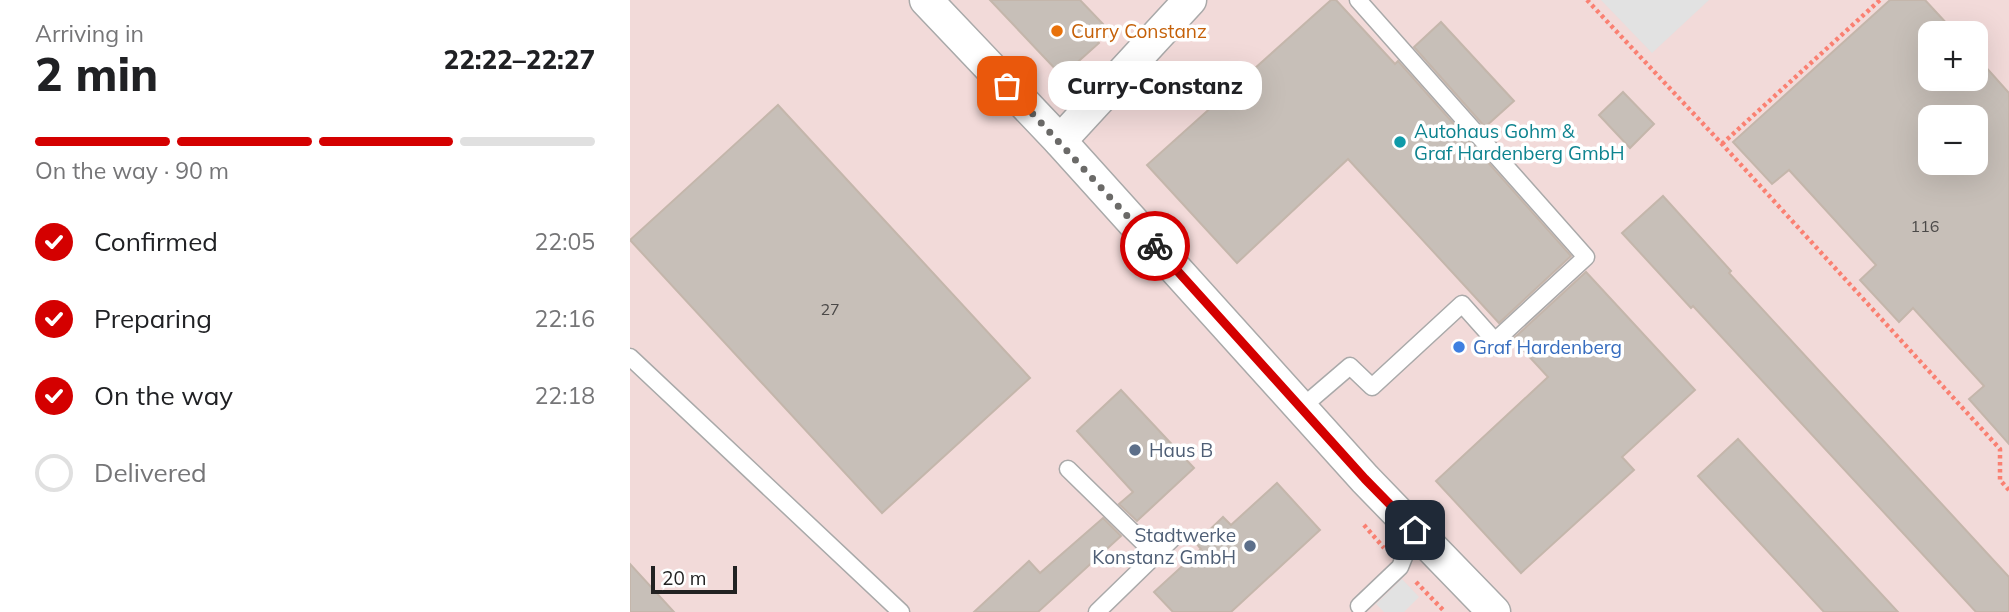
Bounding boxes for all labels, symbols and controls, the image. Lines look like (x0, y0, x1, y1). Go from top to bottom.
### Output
text: Arriving in (35, 19, 144, 48)
place label: Curry Constanz (1071, 19, 1207, 43)
map controls (1918, 21, 1988, 175)
button: + (1918, 21, 1988, 91)
marker: Curry Constanz (1049, 23, 1065, 39)
text: 22:22–22:27 (444, 43, 595, 76)
text: 2 min (35, 45, 158, 103)
pin (977, 56, 1037, 116)
callout: Curry-Constanz (1049, 62, 1262, 110)
icon: bag (988, 67, 1026, 105)
text: Curry-Constanz (1067, 71, 1243, 100)
button: − (1918, 105, 1988, 175)
place label: Autohaus Gohm & Graf Hardenberg GmbH (1414, 119, 1625, 165)
marker: Autohaus Gohm & Graf Hardenberg GmbH (1392, 134, 1408, 150)
text: On the way · 90 m (35, 156, 229, 185)
courier (1120, 211, 1190, 281)
house number: 116 (1911, 216, 1939, 236)
icon: check (35, 223, 73, 261)
text: Confirmed (94, 225, 218, 258)
text: 22:05 (535, 227, 595, 256)
icon: bike (1136, 227, 1174, 265)
house number: 27 (820, 299, 840, 319)
icon: check (35, 300, 73, 338)
text: Preparing (94, 302, 212, 335)
text: 22:16 (535, 304, 595, 333)
place label: Graf Hardenberg (1473, 335, 1622, 359)
marker: Graf Hardenberg (1451, 339, 1467, 355)
icon: check (35, 377, 73, 415)
text: On the way (94, 379, 233, 412)
text: 22:18 (535, 381, 595, 410)
place label: Haus B (1149, 438, 1213, 462)
marker: Haus B (1127, 442, 1143, 458)
text: Delivered (94, 456, 207, 489)
pin (1385, 500, 1445, 560)
icon: home (1396, 511, 1434, 549)
place label: Stadtwerke Konstanz GmbH (1092, 523, 1236, 569)
marker: Stadtwerke Konstanz GmbH (1242, 538, 1258, 554)
scale bar (651, 563, 737, 595)
text: 20 m (662, 566, 706, 590)

